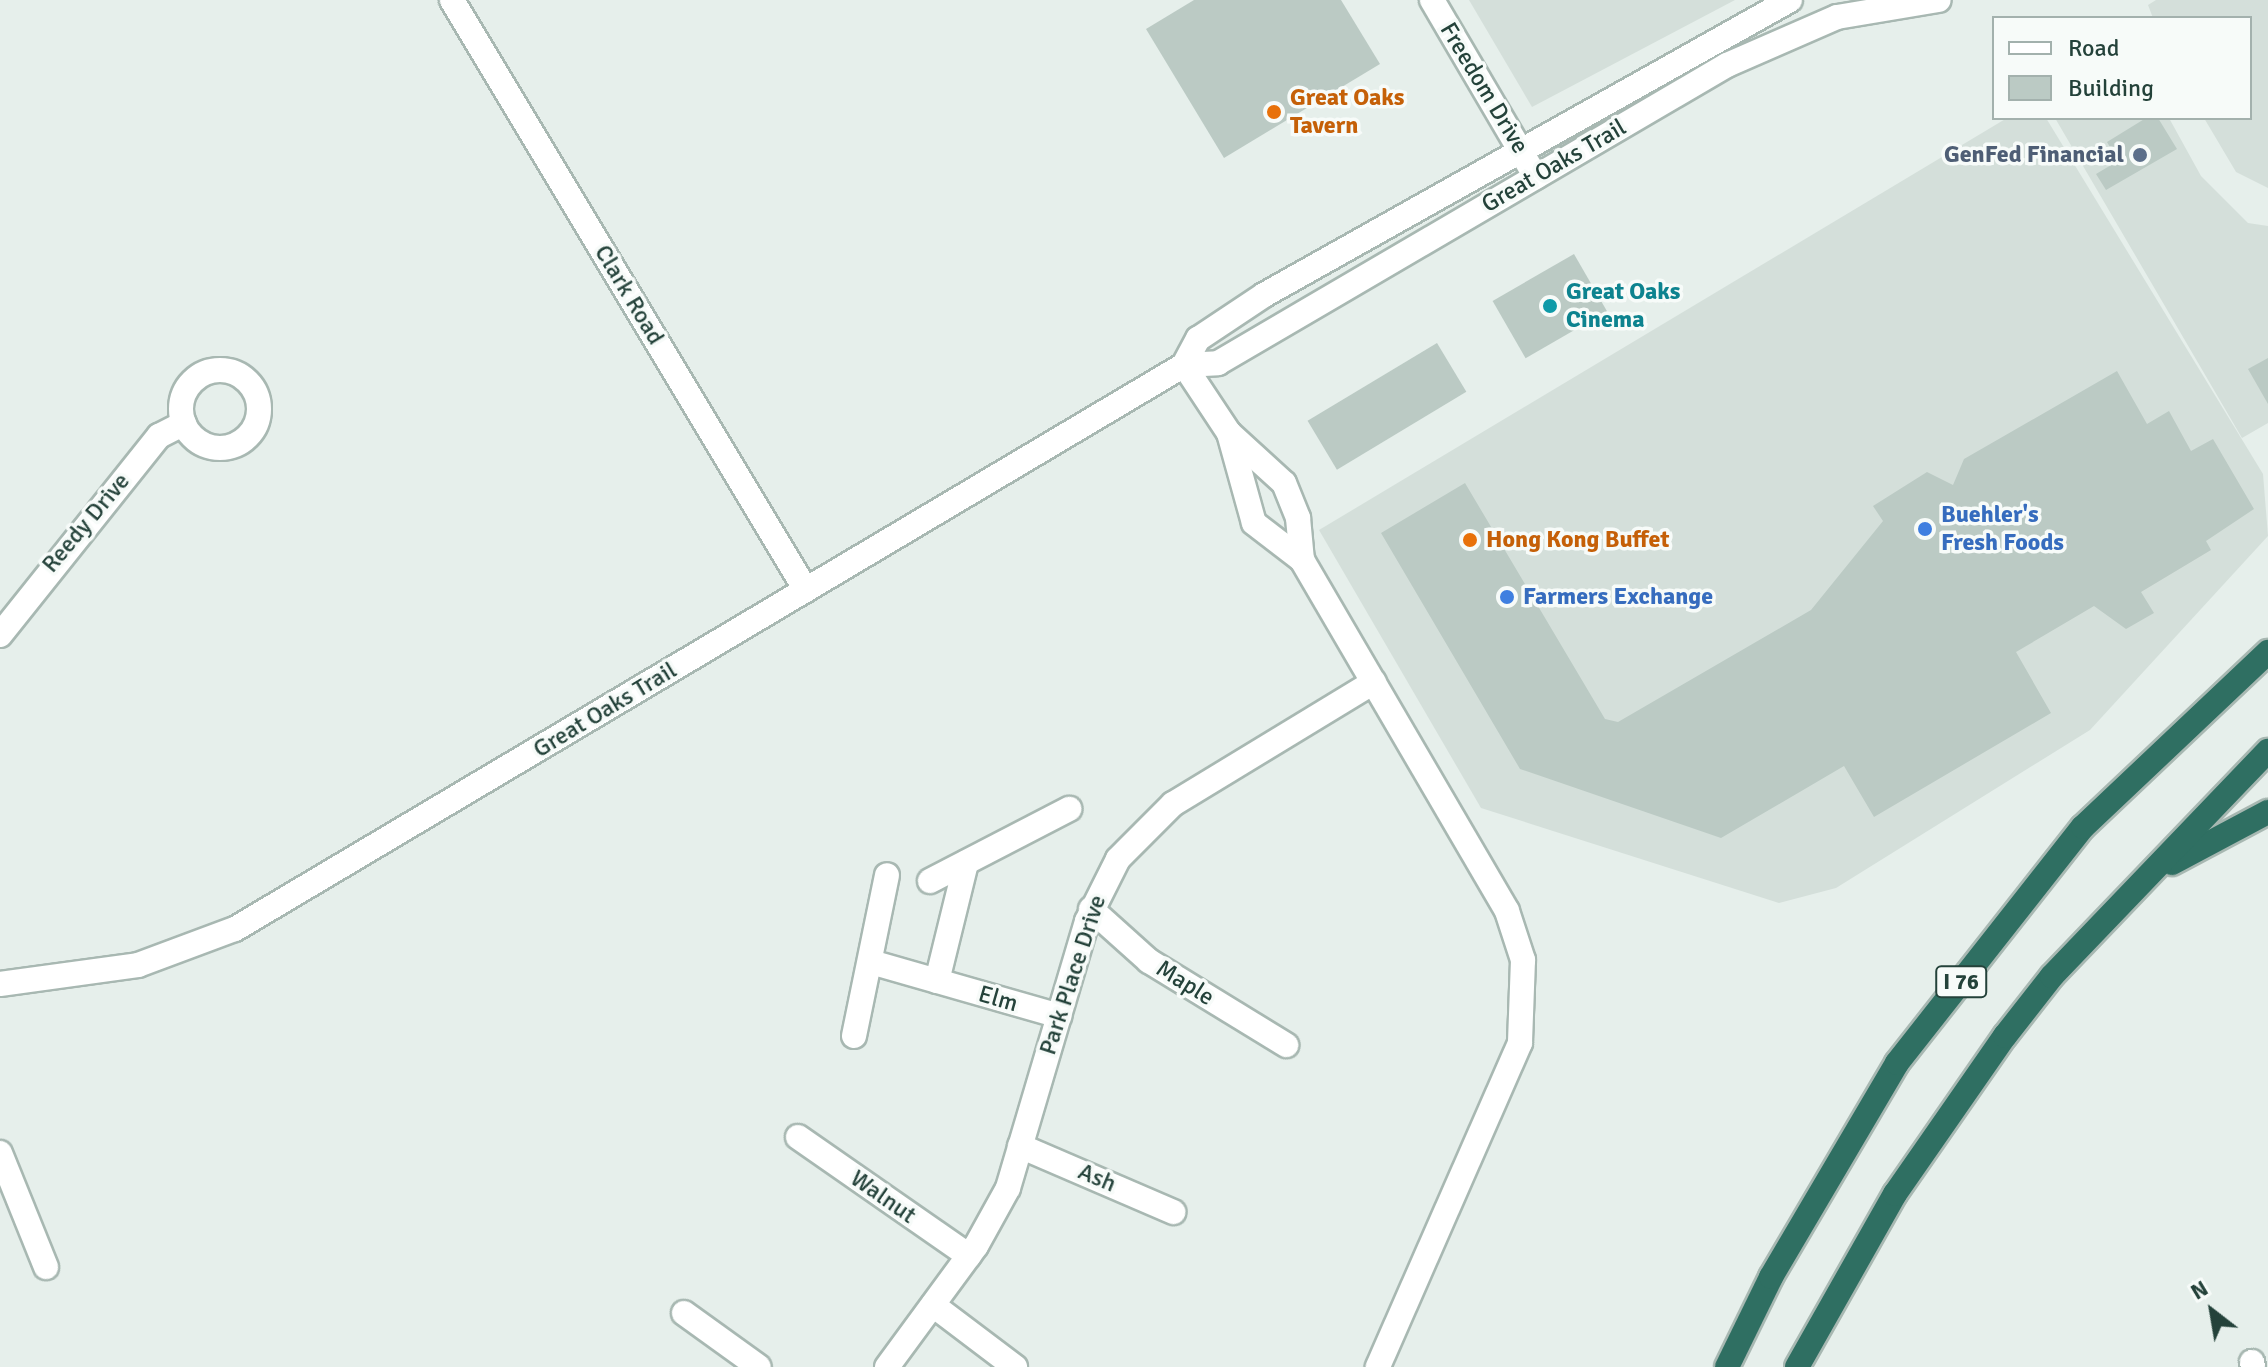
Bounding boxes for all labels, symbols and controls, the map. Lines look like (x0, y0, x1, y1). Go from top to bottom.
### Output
legend (1992, 16, 2252, 120)
street label: Freedom Drive (1434, 17, 1534, 159)
text: Road (2068, 33, 2119, 63)
text: Building (2068, 73, 2154, 103)
place label: Great Oaks Tavern (1290, 84, 1404, 140)
marker: Great Oaks Tavern (1265, 103, 1283, 121)
street label: Great Oaks Trail (1477, 113, 1631, 219)
place label: GenFed Financial (1944, 141, 2124, 169)
marker: GenFed Financial (2131, 146, 2149, 164)
street label: Clark Road (588, 240, 670, 350)
place label: Great Oaks Cinema (1566, 278, 1680, 334)
marker: Great Oaks Cinema (1541, 297, 1559, 315)
street label: Reedy Drive (36, 467, 136, 579)
place label: Buehler's Fresh Foods (1941, 501, 2064, 557)
marker: Buehler's Fresh Foods (1916, 520, 1934, 538)
place label: Hong Kong Buffet (1486, 526, 1669, 554)
marker: Hong Kong Buffet (1461, 531, 1479, 549)
place label: Farmers Exchange (1523, 583, 1713, 611)
marker: Farmers Exchange (1498, 588, 1516, 606)
street label: Great Oaks Trail (528, 656, 682, 764)
street label: Park Place Drive (1034, 891, 1112, 1059)
street label: Maple (1151, 954, 1219, 1012)
road number: I 76 (1935, 964, 1987, 1000)
street label: Elm (975, 980, 1021, 1018)
street label: Ash (1074, 1157, 1120, 1199)
street label: Walnut (845, 1164, 921, 1230)
north arrow (2172, 1271, 2252, 1351)
text: N (2186, 1274, 2213, 1306)

